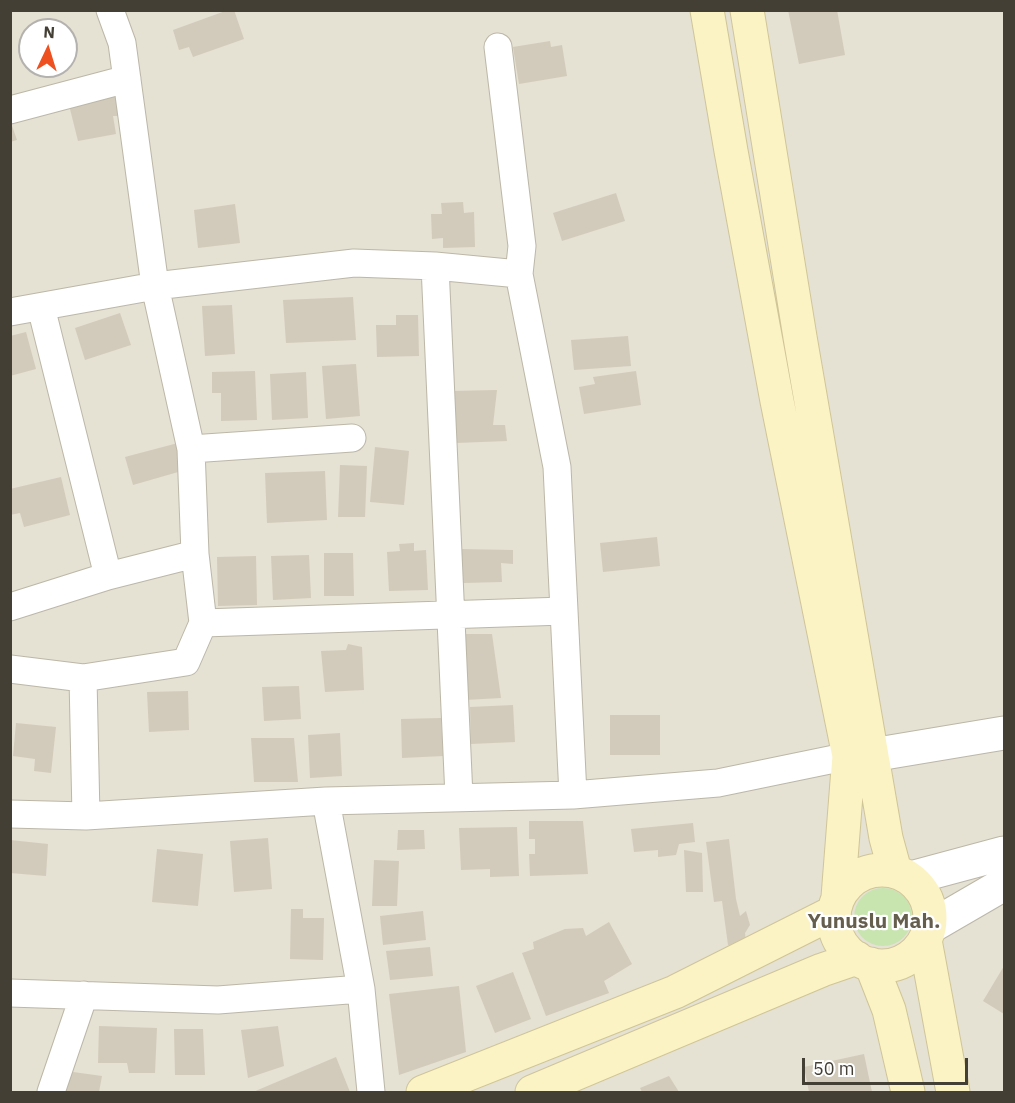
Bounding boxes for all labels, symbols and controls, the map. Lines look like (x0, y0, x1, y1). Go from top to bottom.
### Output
north arrow (18, 18, 78, 78)
text: N (43, 22, 56, 42)
district label: Yunuslu Mah. (808, 909, 940, 935)
scale bar (805, 1046, 972, 1084)
text: 50 m (813, 1057, 855, 1080)

